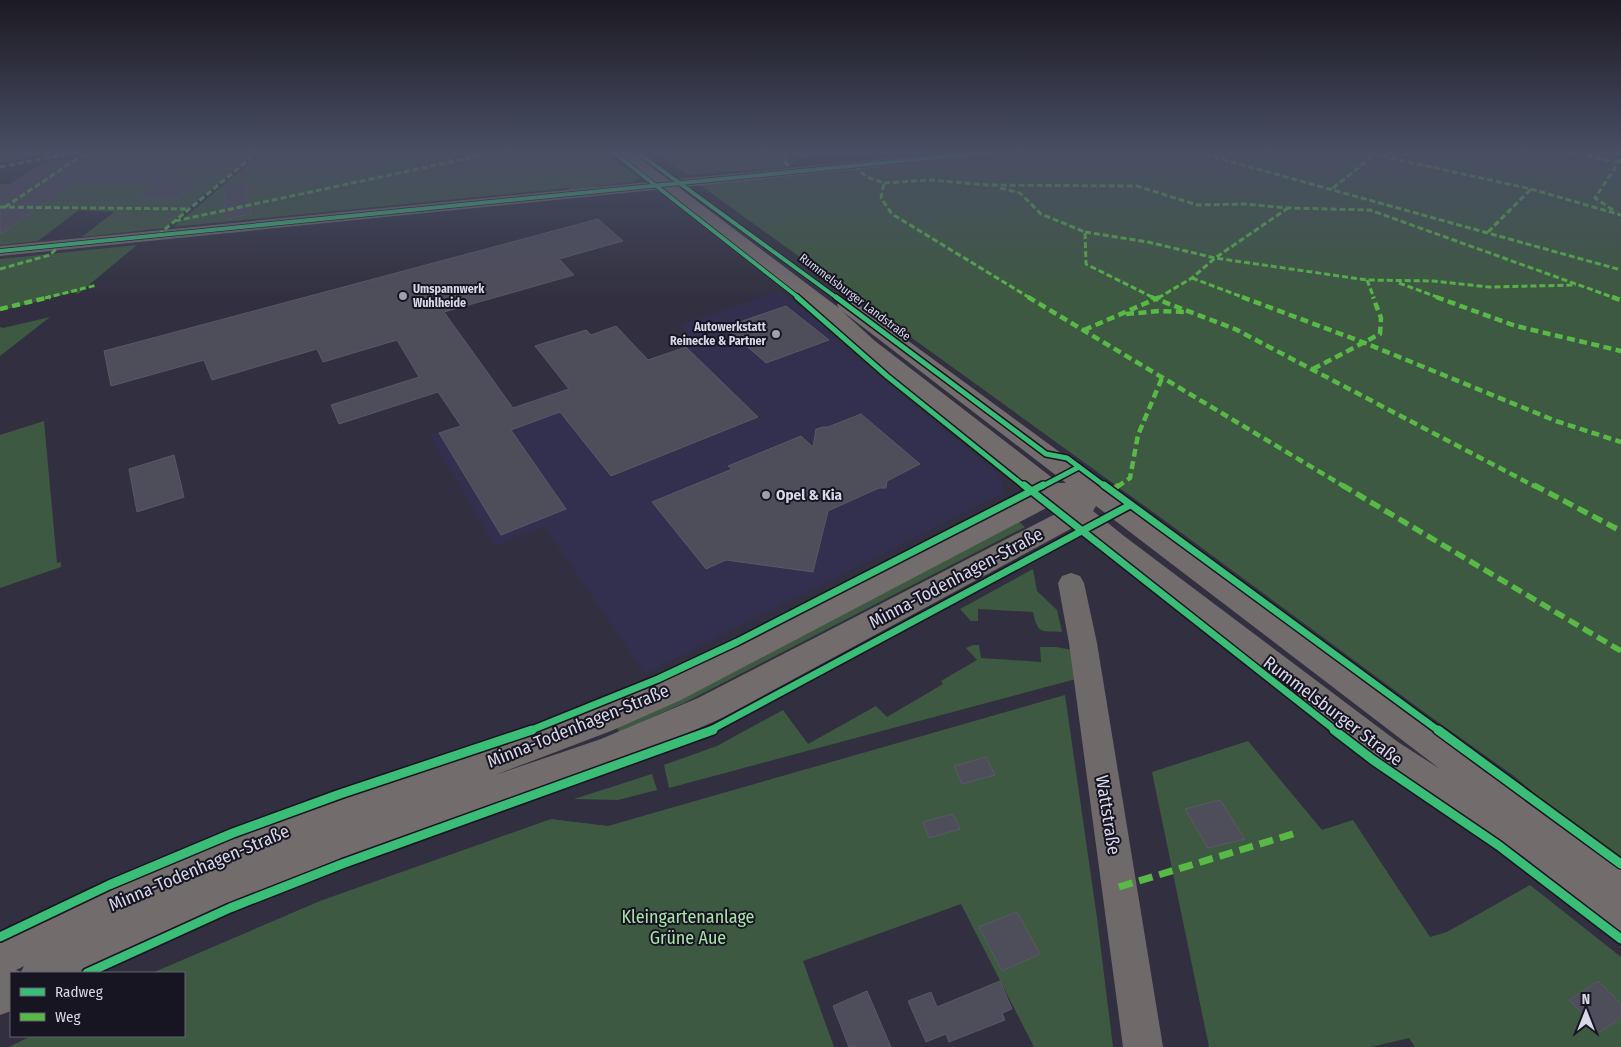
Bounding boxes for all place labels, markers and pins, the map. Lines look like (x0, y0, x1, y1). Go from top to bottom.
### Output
place label: Umspannwerk Wuhlheide (413, 282, 485, 310)
marker: Umspannwerk Wuhlheide (397, 290, 409, 302)
place label: Autowerkstatt Reinecke & Partner (670, 320, 767, 348)
marker: Autowerkstatt Reinecke & Partner (770, 328, 782, 340)
place label: Opel & Kia (776, 486, 843, 504)
marker: Opel & Kia (760, 489, 772, 501)

